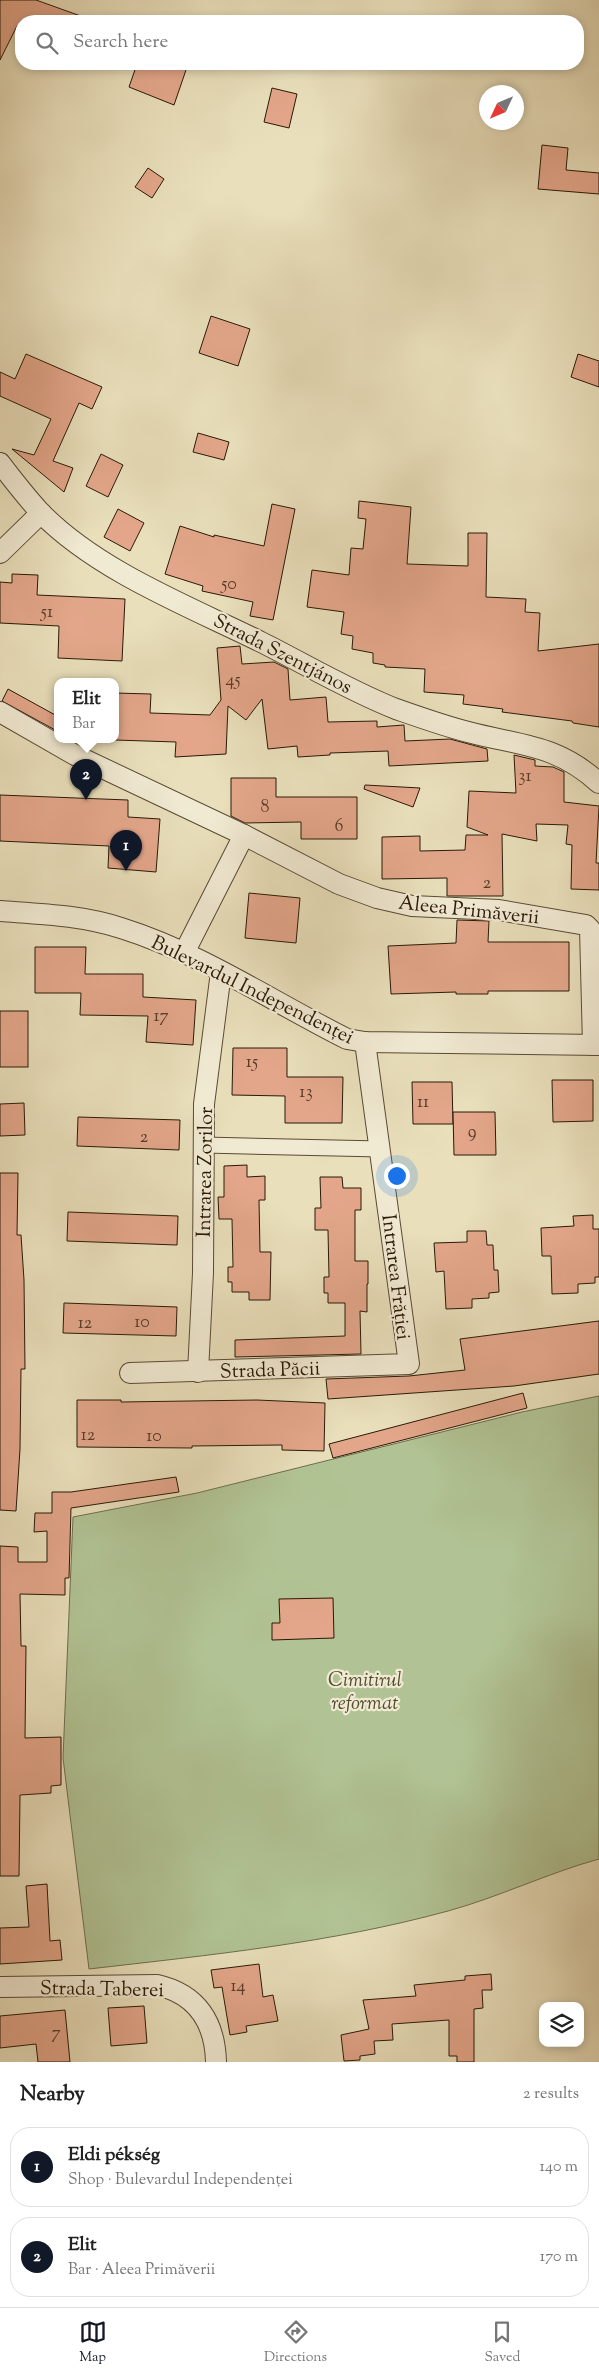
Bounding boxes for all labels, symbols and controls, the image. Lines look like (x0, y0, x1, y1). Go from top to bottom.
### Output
search box (15, 15, 584, 70)
icon: search (33, 29, 61, 57)
text: Search here (73, 29, 168, 56)
north arrow (479, 85, 524, 130)
house number: 50 (220, 572, 237, 598)
house number: 51 (40, 600, 53, 626)
street label: Strada Szentjános (207, 608, 357, 703)
house number: 45 (225, 668, 241, 694)
popup (54, 678, 119, 743)
text: Elit (72, 686, 101, 713)
text: Bar (72, 713, 95, 736)
pin: 2 (70, 759, 102, 800)
house number: 31 (518, 764, 532, 790)
house number: 8 (261, 795, 270, 821)
house number: 6 (335, 814, 344, 840)
pin: 1 (110, 830, 142, 871)
house number: 2 (483, 871, 492, 897)
street label: Aleea Primăverii (397, 890, 541, 933)
street label: Bulevardul Independenței (146, 930, 358, 1053)
house number: 17 (153, 1004, 169, 1030)
house number: 15 (246, 1050, 258, 1076)
house number: 13 (299, 1080, 313, 1106)
house number: 11 (417, 1090, 429, 1116)
street label: Intrarea Zorilor (191, 1106, 222, 1238)
house number: 9 (468, 1120, 477, 1146)
house number: 2 (140, 1125, 149, 1151)
your location (384, 1163, 410, 1189)
street label: Intrarea Frăției (372, 1213, 417, 1342)
house number: 10 (134, 1310, 150, 1336)
house number: 12 (78, 1311, 93, 1337)
street label: Strada Păcii (219, 1355, 321, 1388)
house number: 12 (81, 1423, 96, 1449)
house number: 10 (146, 1424, 162, 1450)
park label: Cimitirul reformat (328, 1667, 402, 1719)
house number: 14 (230, 1974, 246, 2000)
street label: Strada Taberei (40, 1975, 165, 2006)
map controls (539, 2002, 584, 2047)
button: layers (539, 2002, 584, 2047)
house number: 7 (51, 2021, 61, 2047)
text: Nearby (20, 2080, 85, 2110)
text: 2 results (523, 2083, 579, 2106)
text: Eldi pékség (68, 2142, 160, 2169)
text: 1 (34, 2156, 40, 2179)
text: 140 m (540, 2156, 578, 2179)
text: Shop · Bulevardul Independenței (68, 2169, 293, 2192)
text: Elit (68, 2232, 97, 2259)
text: 2 (33, 2246, 41, 2269)
text: 170 m (540, 2246, 578, 2269)
text: Bar · Aleea Primăverii (68, 2259, 215, 2282)
tab: Map (79, 2318, 107, 2368)
tab: Directions (264, 2318, 327, 2368)
tab: Saved (484, 2318, 520, 2368)

